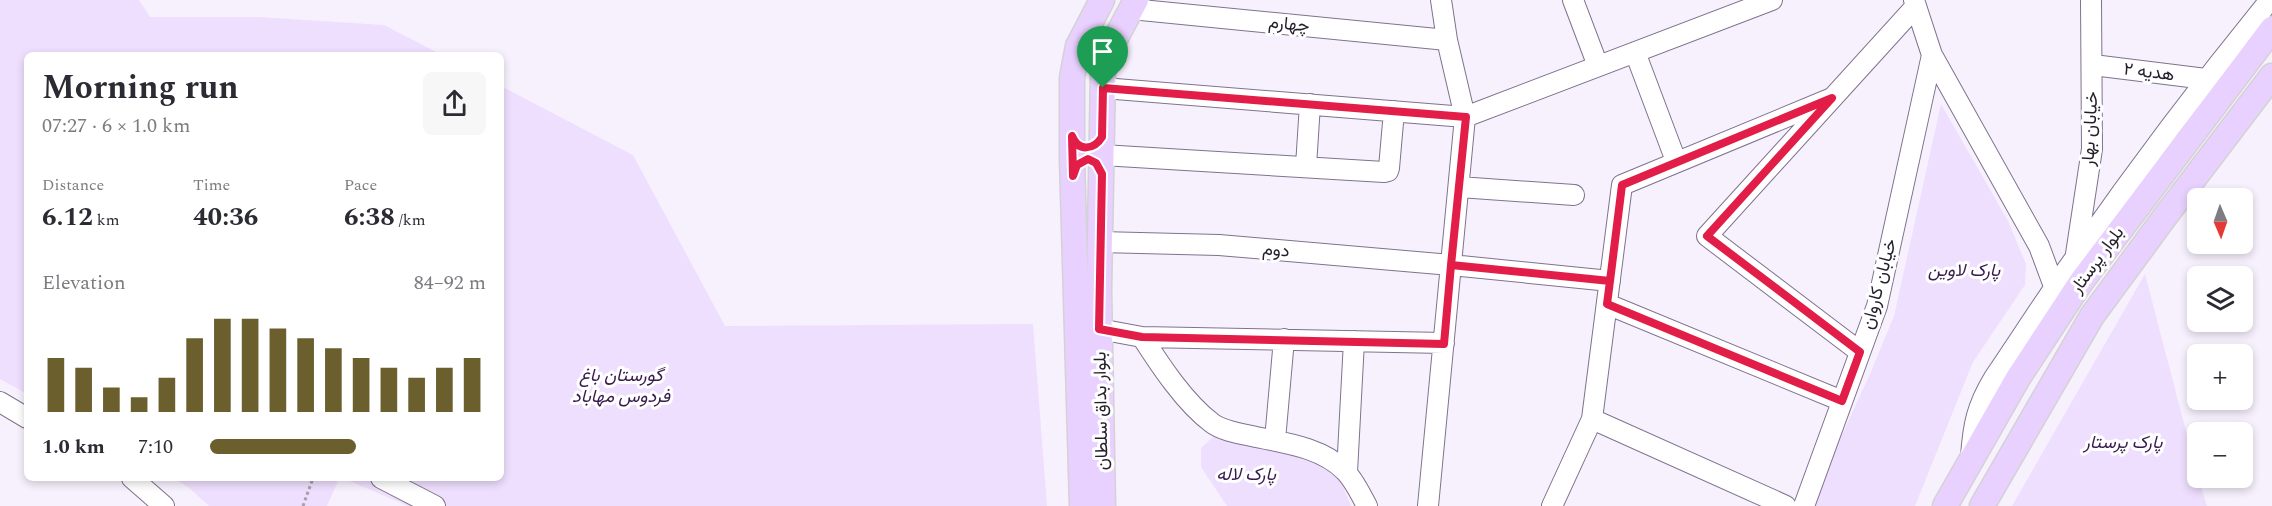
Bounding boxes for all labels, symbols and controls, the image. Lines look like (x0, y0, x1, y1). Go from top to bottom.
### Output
street label: چهارم (1267, 8, 1311, 40)
pin (1077, 26, 1128, 88)
icon: arrive (1086, 35, 1119, 68)
street label: هدیه ۲ (2122, 55, 2176, 89)
text: Morning run (42, 63, 239, 113)
button: share (423, 72, 486, 135)
street label: خیابان بهار (2074, 91, 2105, 168)
text: 07:27 · 6 × 1.0 km (42, 111, 190, 141)
text: Distance (42, 173, 104, 197)
text: Time (193, 173, 230, 197)
text: Pace (344, 173, 377, 197)
north arrow (2187, 188, 2253, 254)
map controls (2187, 188, 2253, 488)
text: 6.12 (42, 197, 93, 237)
text: 40:36 (193, 197, 258, 237)
text: 6:38 (344, 197, 395, 237)
text: km (93, 208, 119, 232)
text: /km (395, 208, 425, 232)
street label: بلوار پرستار (2063, 221, 2131, 300)
street label: دوم (1261, 235, 1291, 265)
street label: خیابان کاروان (1854, 236, 1904, 332)
park label: پارک لاوین (1928, 257, 2001, 284)
button: layers (2187, 266, 2253, 332)
text: Elevation (42, 268, 126, 298)
text: 84–92 m (414, 268, 486, 298)
button: + (2187, 344, 2253, 410)
street label: بلوار بداق سلطان (1086, 351, 1116, 471)
park label: گورستان باغ فردوس مهاباد (572, 362, 671, 410)
button: − (2187, 422, 2253, 488)
park label: پارک پرستار (2083, 429, 2163, 456)
text: 1.0 km (42, 432, 105, 462)
text: 7:10 (138, 432, 173, 462)
park label: پارک لاله (1216, 461, 1276, 488)

